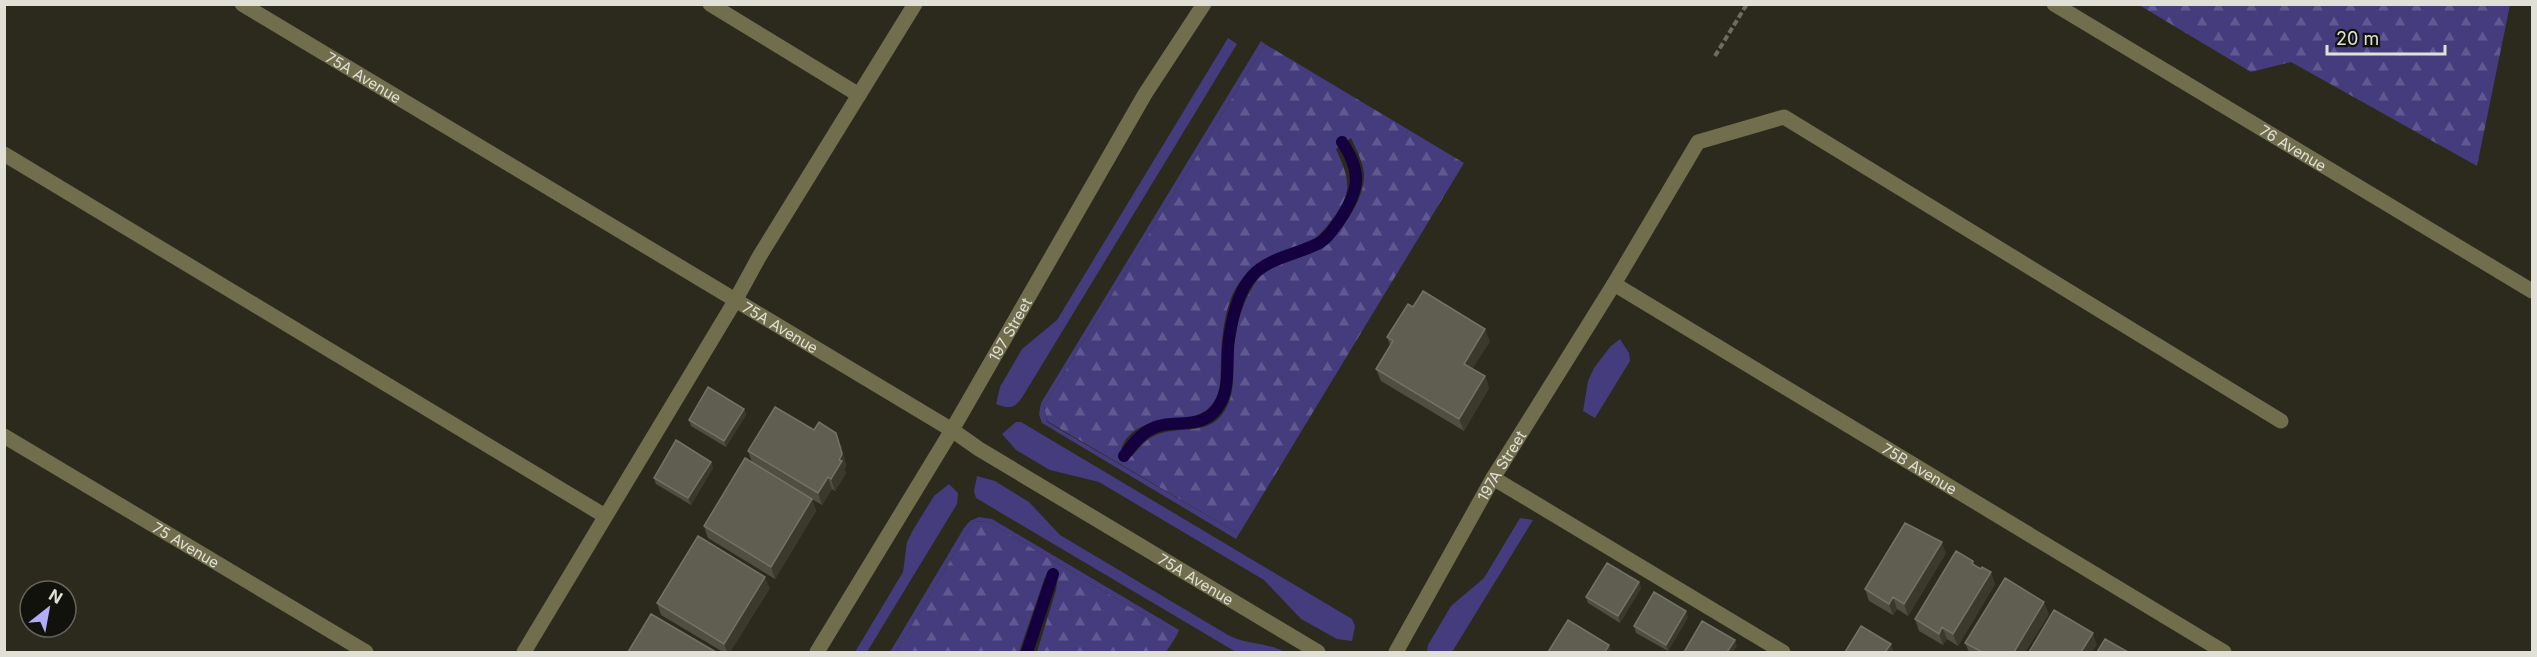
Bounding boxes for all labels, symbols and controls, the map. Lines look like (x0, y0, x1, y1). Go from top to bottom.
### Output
scale bar (2327, 18, 2446, 56)
text: 20 m (2336, 28, 2379, 49)
street label: 75A Avenue (323, 47, 405, 107)
street label: 76 Avenue (2256, 120, 2330, 175)
street label: 197 Street (984, 294, 1036, 364)
street label: 75A Avenue (739, 297, 822, 357)
street label: 197A Street (1473, 427, 1530, 504)
street label: 75B Avenue (1879, 439, 1961, 498)
street label: 75 Avenue (149, 517, 223, 572)
street label: 75A Avenue (1155, 549, 1237, 609)
north arrow (18, 579, 78, 639)
text: N (45, 584, 66, 608)

